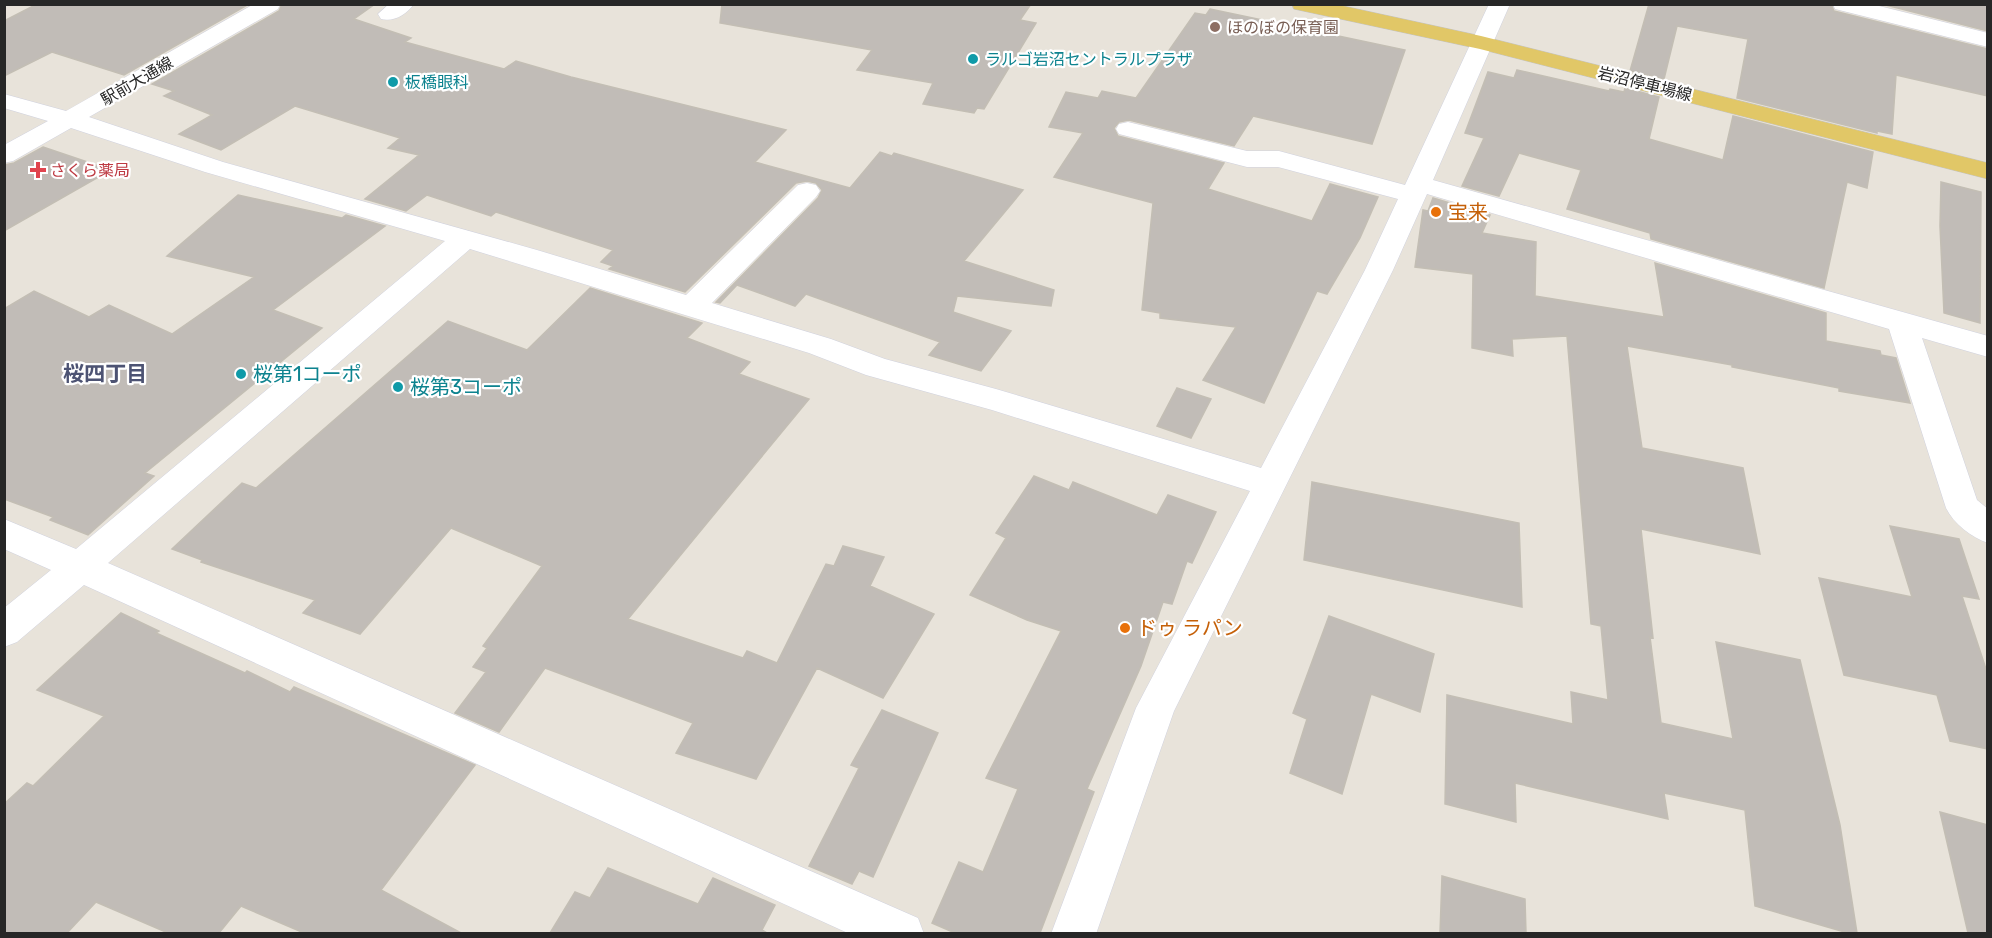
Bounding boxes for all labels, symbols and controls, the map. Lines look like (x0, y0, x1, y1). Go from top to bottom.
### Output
place label: ほのぼの保育園 (1227, 18, 1339, 37)
marker: ほのぼの保育園 (1208, 20, 1222, 34)
place label: ラルゴ岩沼セントラルプラザ (985, 50, 1193, 69)
marker: ラルゴ岩沼セントラルプラザ (966, 52, 980, 66)
street label: 駅前大通線 (98, 53, 176, 109)
street label: 岩沼停車場線 (1596, 63, 1694, 105)
place label: 板橋眼科 (405, 73, 469, 92)
marker: 板橋眼科 (386, 75, 400, 89)
place label: さくら薬局 (50, 161, 130, 180)
marker: さくら薬局 (31, 163, 45, 177)
place label: 宝来 (1448, 200, 1488, 224)
marker: 宝来 (1429, 205, 1443, 219)
district label: 桜四丁目 (63, 361, 147, 386)
place label: 桜第1コーポ (253, 362, 362, 386)
marker: 桜第1コーポ (234, 367, 248, 381)
place label: 桜第3コーポ (410, 375, 522, 399)
marker: 桜第3コーポ (391, 380, 405, 394)
place label: ドゥ ラパン (1137, 616, 1243, 640)
marker: ドゥ ラパン (1118, 621, 1132, 635)

